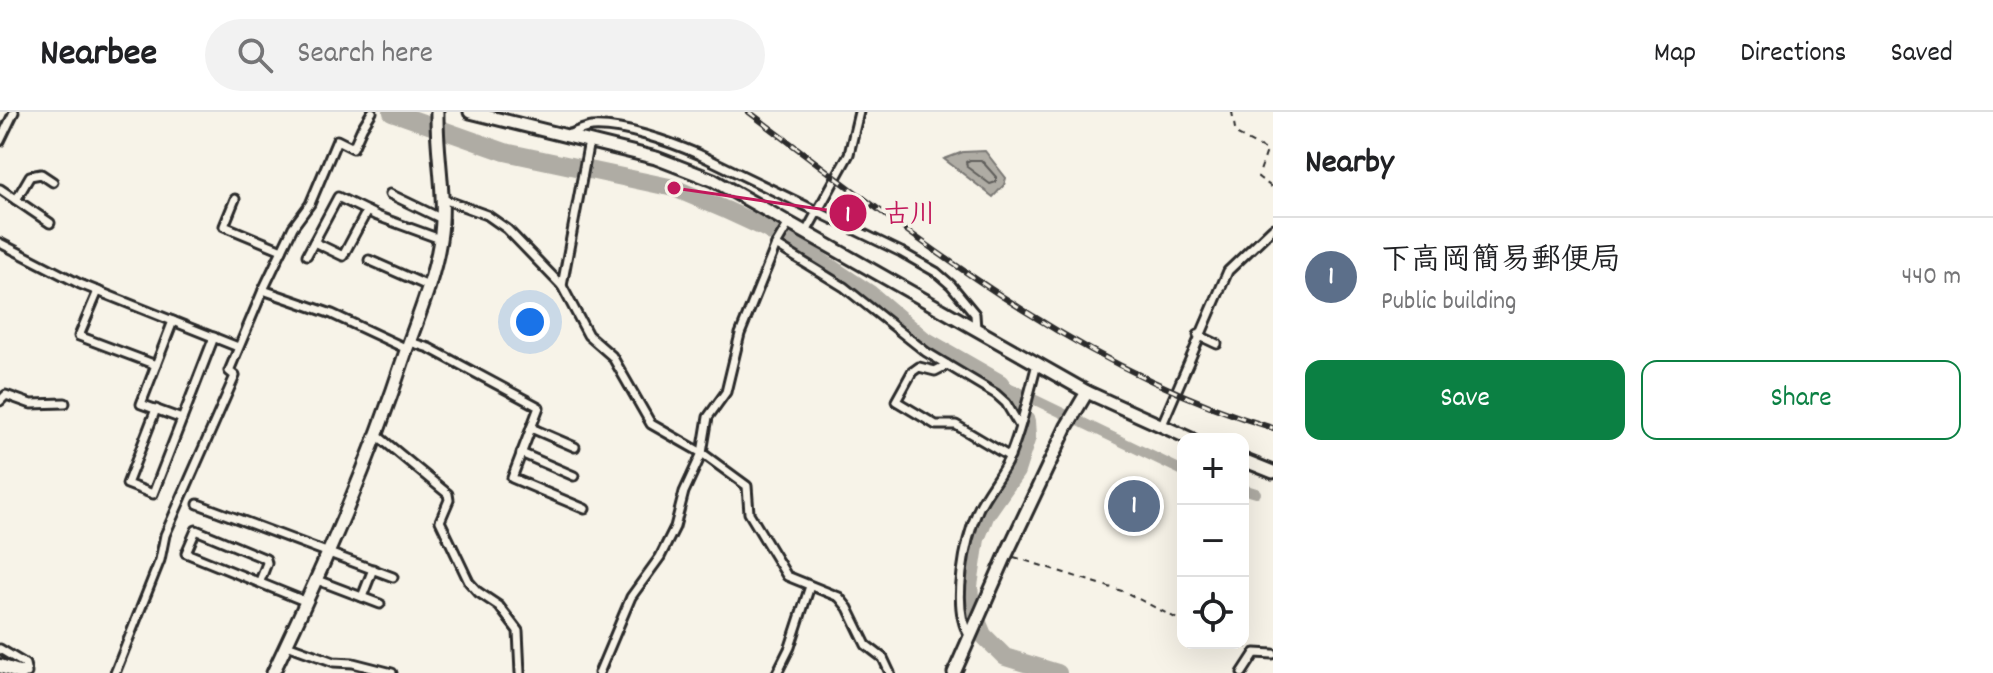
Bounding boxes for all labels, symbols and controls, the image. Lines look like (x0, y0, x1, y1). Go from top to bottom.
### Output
search box (205, 19, 765, 91)
text: Nearbee (40, 28, 157, 83)
icon: search (233, 33, 277, 77)
text: Search here (297, 34, 433, 77)
text: Map (1654, 35, 1696, 75)
text: Directions (1740, 35, 1846, 75)
text: Saved (1890, 35, 1953, 75)
text: Nearby (1305, 140, 1394, 189)
callout: 古川 (828, 188, 952, 238)
text: 古川 (884, 198, 936, 235)
text: 1 (845, 199, 851, 233)
text: 下高岡簡易郵便局 (1381, 241, 1621, 284)
text: 1 (1328, 259, 1334, 296)
text: 440 m (1901, 259, 1961, 296)
text: Public building (1381, 284, 1516, 321)
your location (510, 302, 550, 342)
button: Save (1305, 360, 1625, 440)
button: Share (1641, 360, 1961, 440)
map controls (1177, 433, 1249, 649)
button: + (1177, 433, 1249, 505)
pin: 1 (1108, 476, 1160, 536)
button: − (1177, 505, 1249, 577)
button: locate (1177, 577, 1249, 649)

